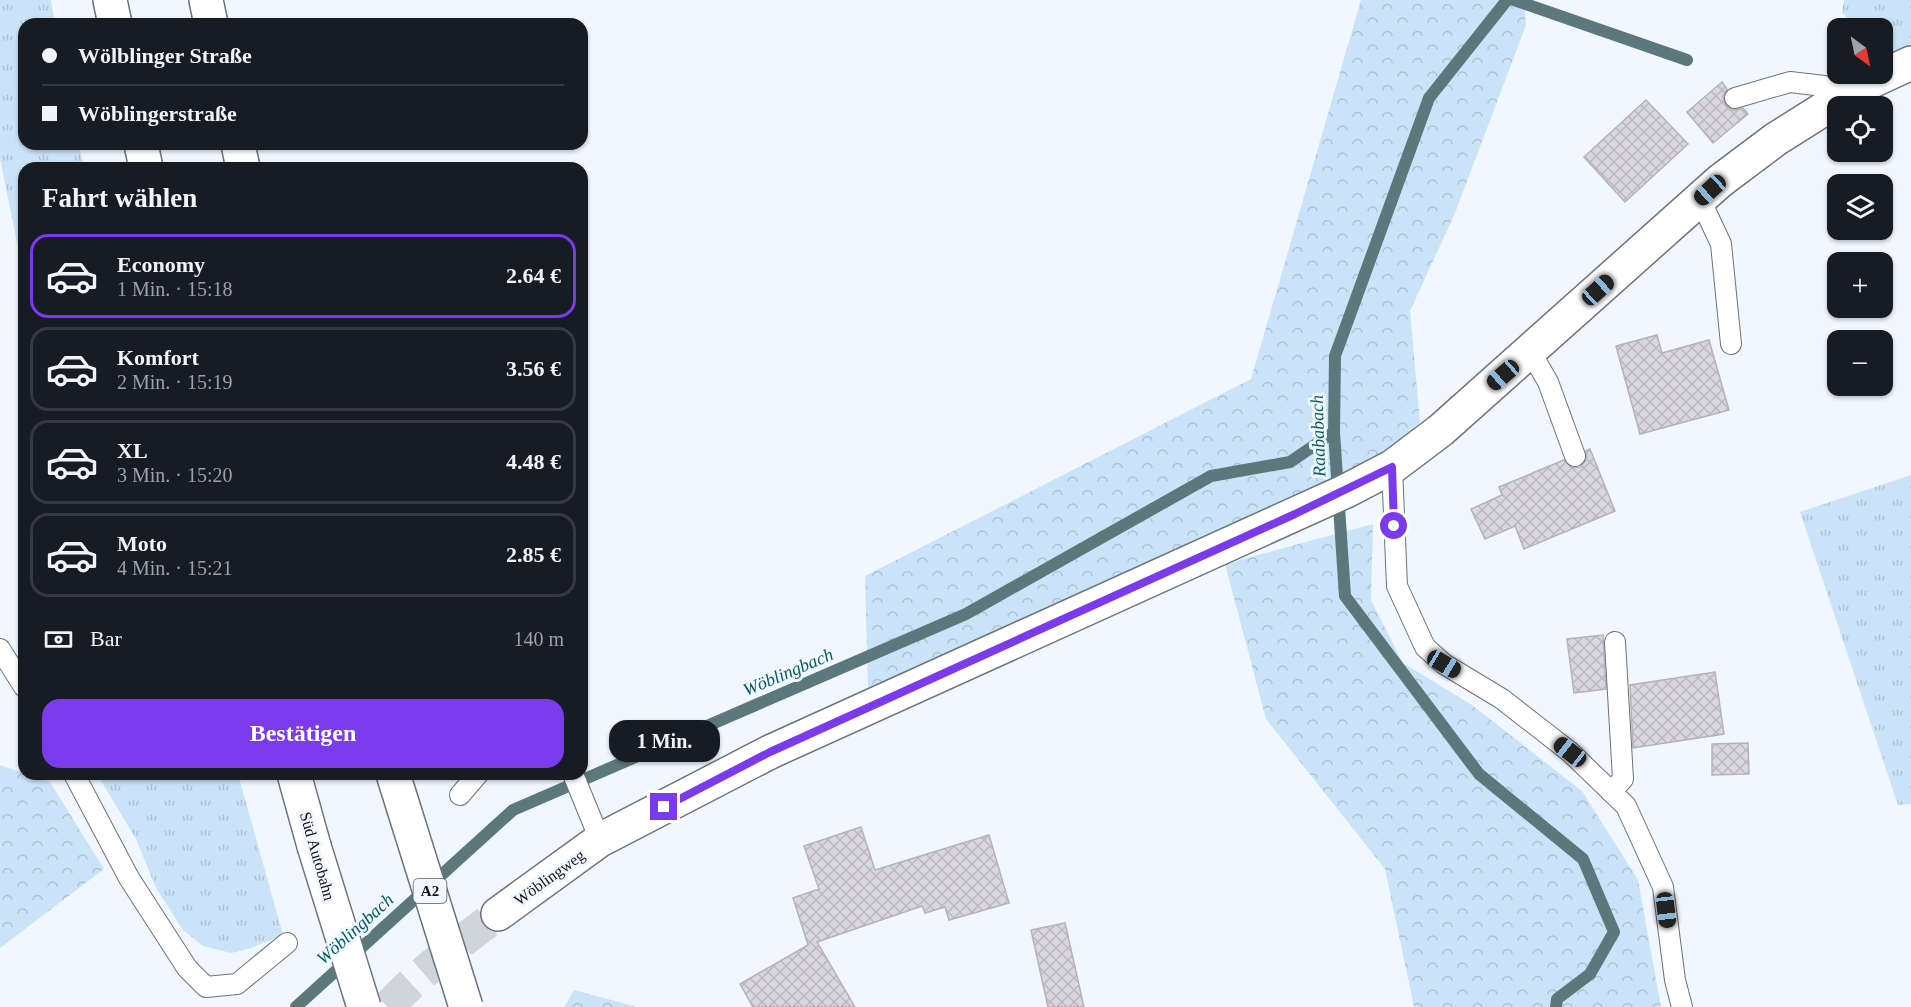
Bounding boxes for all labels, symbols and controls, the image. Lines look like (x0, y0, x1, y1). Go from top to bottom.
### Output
north arrow (1827, 18, 1893, 84)
map controls (1827, 18, 1893, 396)
text: Wölblinger Straße (78, 43, 252, 68)
button: locate (1827, 96, 1893, 162)
text: Wöblingerstraße (78, 101, 237, 126)
car (1691, 171, 1729, 209)
button: layers (1827, 174, 1893, 240)
text: Fahrt wählen (42, 183, 197, 213)
icon: car (45, 249, 99, 303)
text: Economy (117, 252, 205, 277)
button: + (1827, 252, 1893, 318)
text: 2.64 € (506, 263, 561, 288)
car (1579, 271, 1617, 309)
text: 1 Min. · 15:18 (117, 278, 233, 300)
button: − (1827, 330, 1893, 396)
icon: car (45, 342, 99, 396)
text: Komfort (117, 345, 199, 370)
text: 3.56 € (506, 356, 561, 381)
car (1484, 356, 1522, 394)
text: 2 Min. · 15:19 (117, 371, 233, 393)
water label: Raababach (1307, 395, 1329, 478)
icon: car (45, 435, 99, 489)
text: XL (117, 438, 148, 463)
text: 4.48 € (506, 449, 561, 474)
text: 3 Min. · 15:20 (117, 464, 233, 486)
route start (1380, 512, 1407, 539)
icon: car (45, 528, 99, 582)
text: Moto (117, 531, 167, 556)
text: 2.85 € (506, 542, 561, 567)
text: 4 Min. · 15:21 (117, 557, 233, 579)
icon: cash (42, 623, 75, 656)
text: Bar (90, 626, 122, 651)
text: 140 m (513, 628, 564, 650)
water label: Wöblingbach (740, 644, 836, 700)
car (1424, 647, 1464, 681)
button: Bestätigen (42, 699, 564, 768)
callout: 1 Min. (608, 720, 720, 762)
text: 1 Min. (637, 730, 692, 752)
car (1550, 734, 1590, 770)
route end (650, 793, 677, 820)
street label: Süd Autobahn (297, 810, 338, 902)
street label: Wöblingweg (511, 846, 588, 909)
road number: A2 (414, 879, 446, 903)
water label: Wöblingbach (313, 889, 397, 969)
car (1655, 891, 1677, 929)

